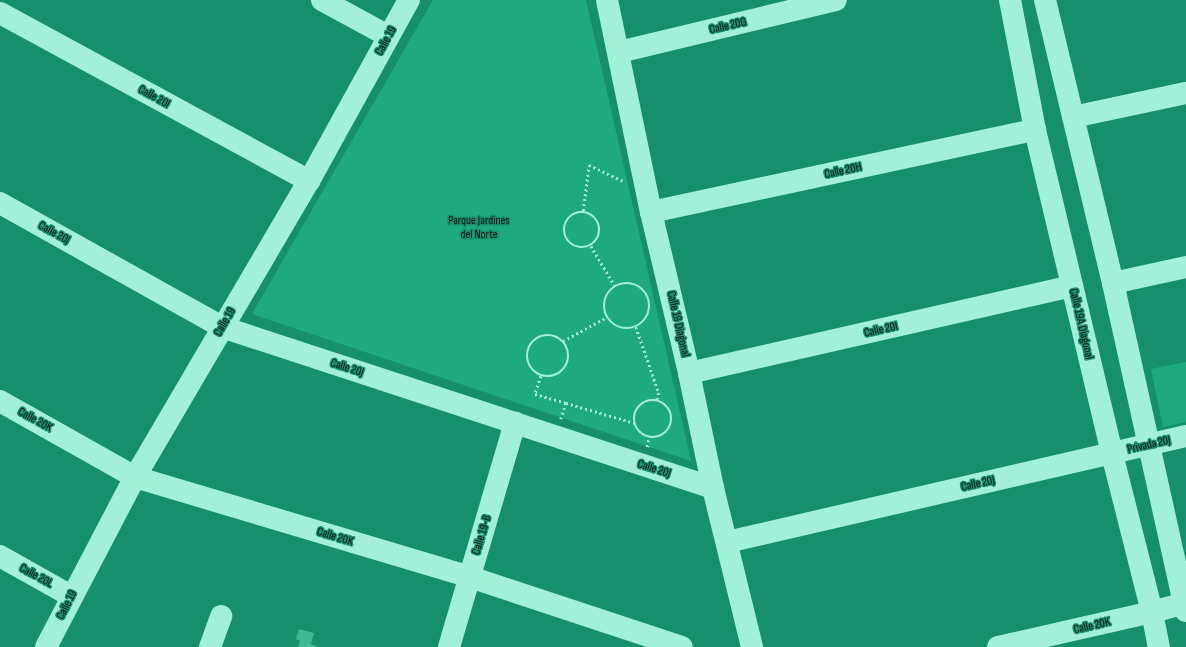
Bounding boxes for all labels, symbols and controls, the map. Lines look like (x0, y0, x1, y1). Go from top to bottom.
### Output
street label: Calle 20G (708, 15, 748, 37)
street label: Calle 19 (372, 24, 400, 58)
street label: Calle 20I (136, 82, 172, 112)
street label: Calle 20H (823, 160, 863, 182)
park label: Parque Jardines del Norte (448, 214, 510, 242)
street label: Calle 20J (36, 218, 72, 248)
street label: Calle 19A Diagonal (1066, 287, 1096, 361)
street label: Calle 19 Diagonal (663, 290, 693, 358)
street label: Calle 19 (211, 305, 239, 339)
street label: Calle 20I (863, 319, 899, 341)
street label: Calle 20J (329, 356, 365, 380)
street label: Calle 20K (15, 405, 55, 435)
street label: Privada 20J (1126, 433, 1172, 457)
street label: Calle 20J (636, 457, 672, 481)
street label: Calle 20J (960, 473, 996, 495)
street label: Calle 19-B (469, 513, 495, 557)
street label: Calle 20K (315, 525, 355, 549)
street label: Calle 20L (17, 561, 55, 591)
street label: Calle 19 (54, 588, 80, 622)
street label: Calle 20K (1072, 615, 1112, 637)

